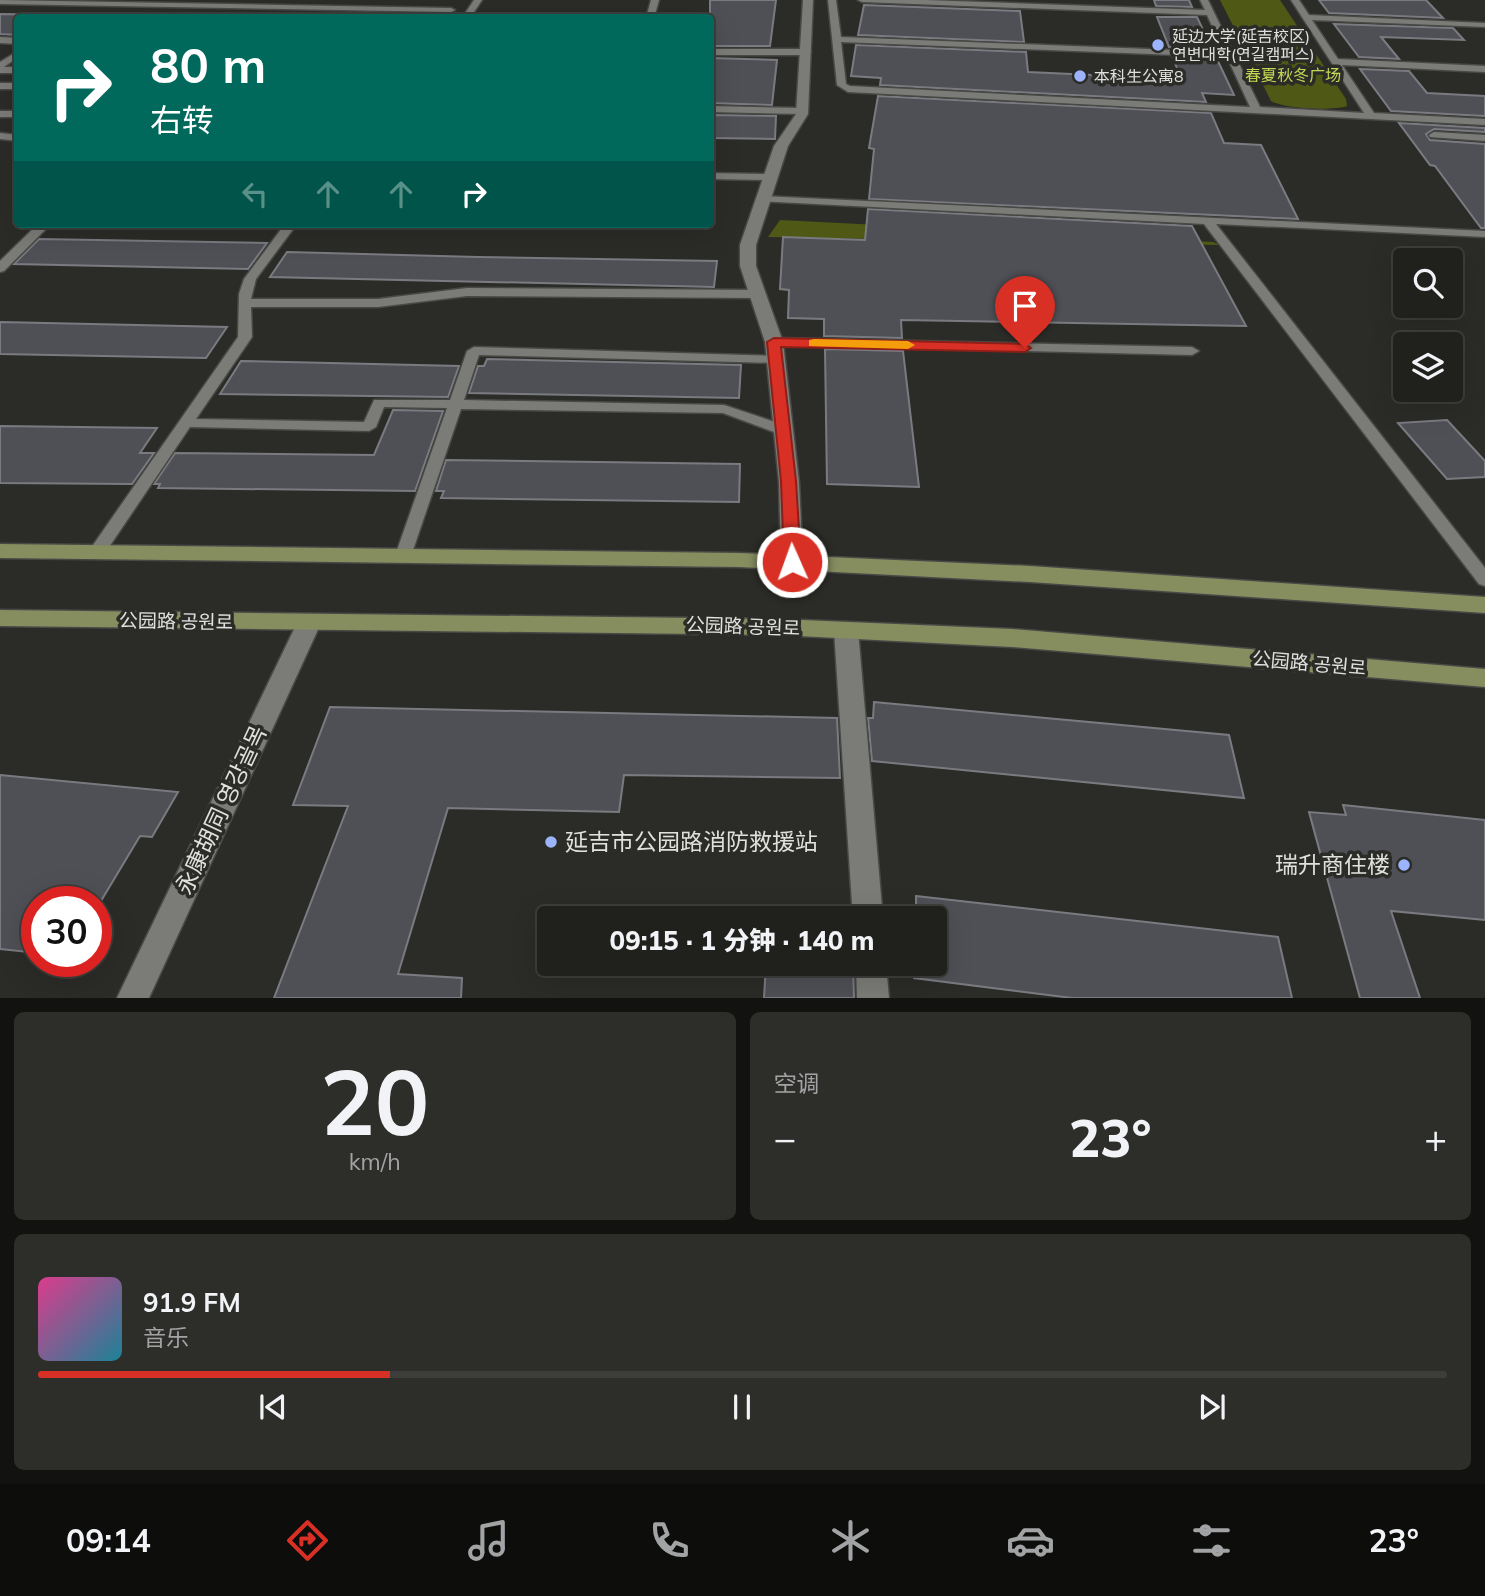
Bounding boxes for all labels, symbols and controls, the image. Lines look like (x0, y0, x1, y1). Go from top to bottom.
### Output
place label: 延边大学(延吉校区) 연변대학(연길캠퍼스) (1172, 26, 1315, 64)
text: 80 m (150, 34, 266, 95)
marker: 延边大学(延吉校区) 연변대학(연길캠퍼스) (1150, 37, 1166, 53)
icon: right (35, 42, 126, 133)
park label: 春夏秋冬广场 (1245, 65, 1341, 85)
place label: 本科生公寓8 (1094, 66, 1184, 86)
marker: 本科生公寓8 (1072, 68, 1088, 84)
text: 右转 (150, 100, 214, 140)
icon: left (236, 175, 274, 213)
icon: ahead (309, 175, 347, 213)
icon: ahead (382, 175, 420, 213)
icon: right (455, 175, 493, 213)
map controls (1393, 248, 1463, 402)
button: search (1393, 248, 1463, 318)
pin (995, 276, 1055, 348)
icon: arrive (1006, 287, 1044, 325)
button: layers (1393, 332, 1463, 402)
position arrow (755, 525, 829, 599)
street label: 公园路 공원로 (119, 608, 233, 634)
street label: 公园路 공원로 (685, 612, 801, 640)
street label: 公园路 공원로 (1251, 646, 1367, 680)
street label: 永康胡同 영강골목 (169, 721, 272, 899)
place label: 延吉市公园路消防救援站 (565, 827, 818, 856)
marker: 延吉市公园路消防救援站 (543, 834, 559, 850)
place label: 瑞升商住楼 (1275, 850, 1390, 879)
marker: 瑞升商住楼 (1396, 857, 1412, 873)
speed limit sign: 30 (21, 886, 112, 977)
text: 09:15 · 1 分钟 · 140 m (610, 924, 874, 957)
text: 20 (320, 1044, 429, 1158)
text: 空调 (774, 1069, 820, 1098)
text: 23° (1069, 1105, 1151, 1170)
text: − (774, 1114, 796, 1162)
text: + (1424, 1114, 1447, 1162)
text: km/h (349, 1147, 401, 1176)
text: 91.9 FM (143, 1286, 241, 1319)
text: 音乐 (143, 1323, 189, 1352)
icon: previous (254, 1388, 292, 1426)
icon: pause (723, 1388, 761, 1426)
icon: next (1193, 1388, 1231, 1426)
icon: directions (283, 1516, 332, 1565)
icon: music (464, 1516, 513, 1565)
icon: phone (645, 1516, 694, 1565)
icon: climate (826, 1516, 875, 1565)
icon: car (1006, 1516, 1055, 1565)
icon: filters (1187, 1516, 1236, 1565)
text: 09:14 (66, 1520, 151, 1560)
text: 23° (1368, 1520, 1419, 1560)

